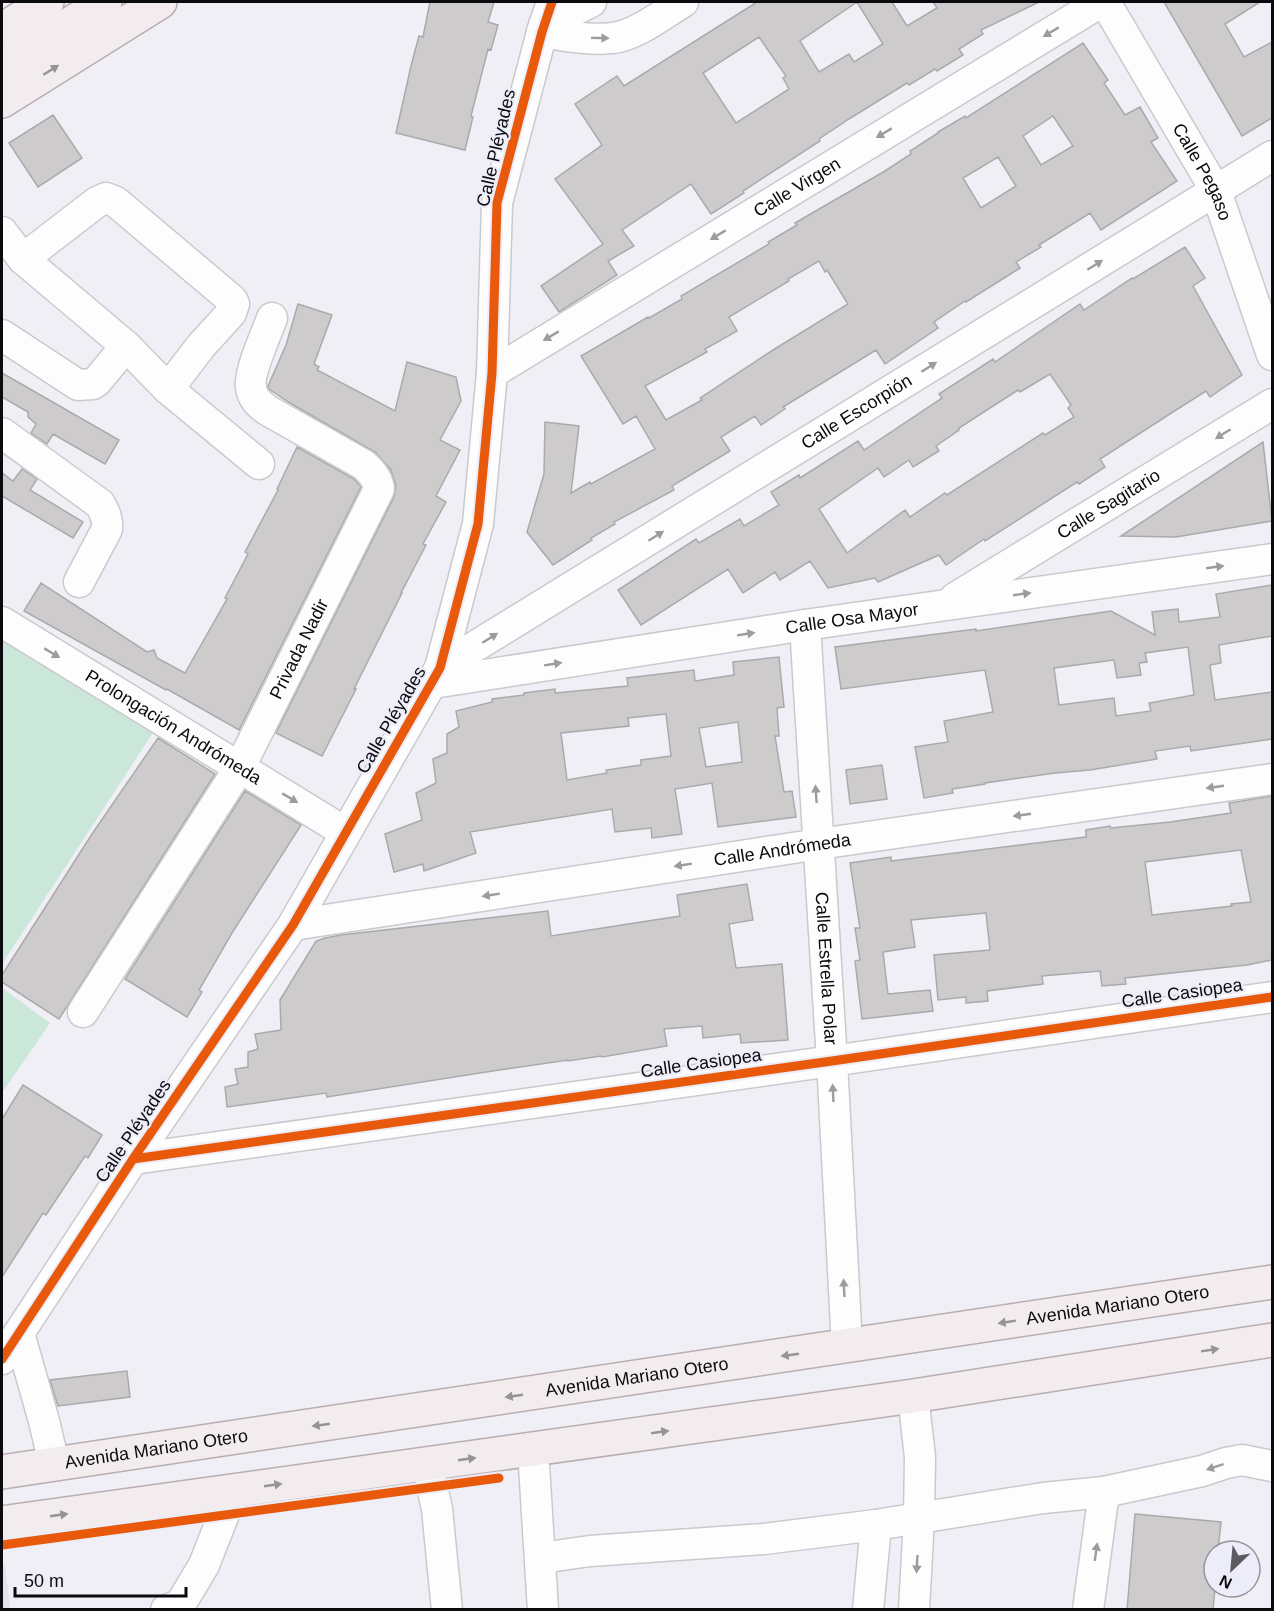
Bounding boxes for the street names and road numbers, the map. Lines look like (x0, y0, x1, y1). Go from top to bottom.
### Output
street label: Calle Pléyades (473, 87, 519, 209)
street label: Calle Pegaso (1169, 120, 1235, 223)
street label: Calle Virgen (750, 153, 844, 221)
street label: Calle Escorpión (798, 370, 915, 453)
street label: Calle Sagitario (1053, 465, 1164, 543)
street label: Privada Nadir (266, 596, 332, 702)
street label: Calle Osa Mayor (784, 599, 920, 638)
street label: Calle Pléyades (352, 663, 430, 777)
street label: Prolongación Andrómeda (82, 666, 266, 789)
street label: Calle Andrómeda (712, 829, 853, 870)
street label: Calle Estrella Polar (812, 891, 841, 1045)
street label: Calle Casiopea (1120, 974, 1245, 1011)
street label: Calle Casiopea (639, 1044, 764, 1081)
street label: Calle Pléyades (91, 1076, 175, 1186)
street label: Avenida Mariano Otero (1025, 1282, 1210, 1329)
street label: Avenida Mariano Otero (544, 1353, 730, 1401)
street label: Avenida Mariano Otero (63, 1425, 249, 1472)

